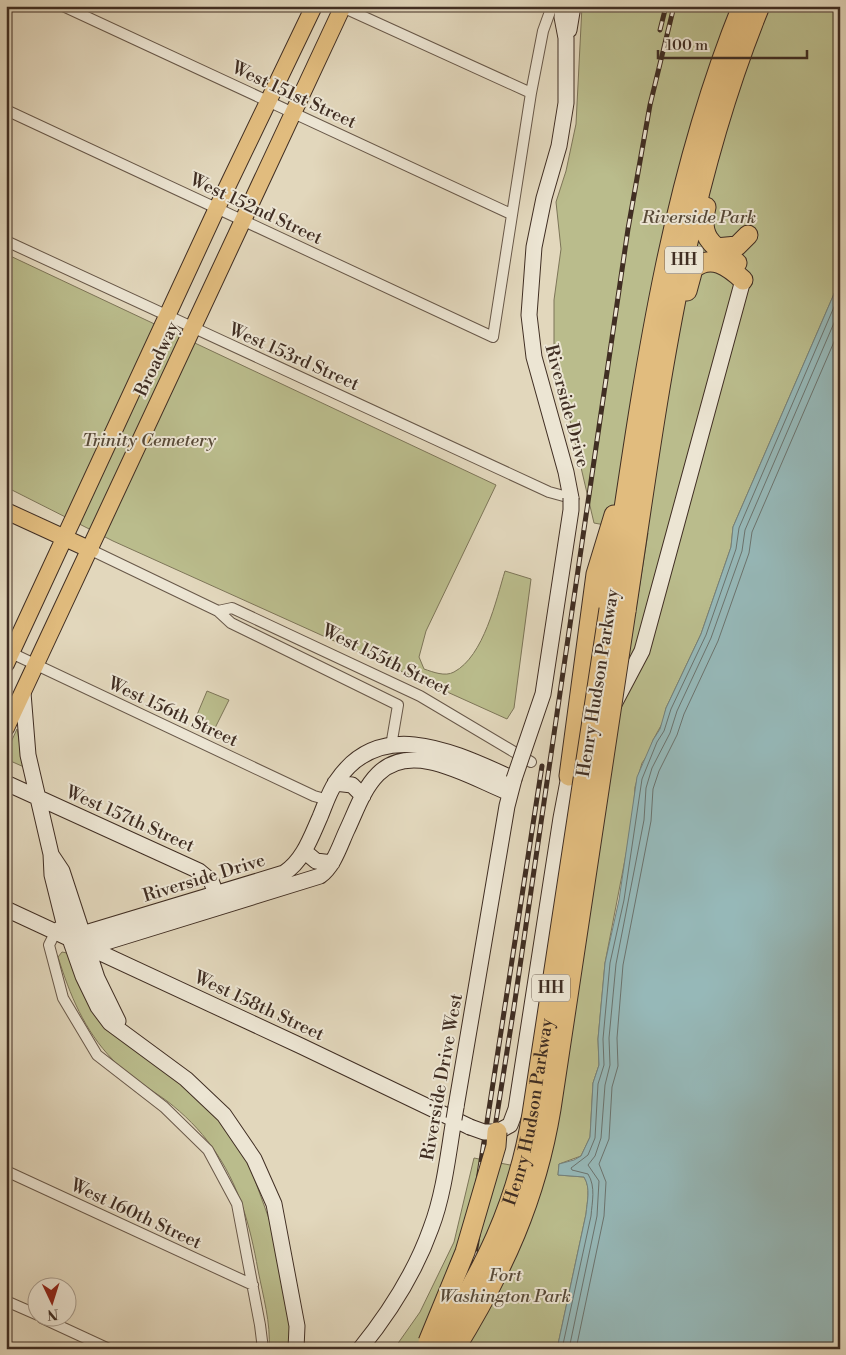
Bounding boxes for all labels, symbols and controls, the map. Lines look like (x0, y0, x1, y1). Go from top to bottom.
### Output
scale bar (658, 28, 807, 60)
text: 100 m (666, 36, 708, 55)
street label: West 151st Street (227, 56, 361, 134)
street label: West 152nd Street (185, 168, 327, 250)
park label: Riverside Park (641, 206, 756, 229)
road number: HH (665, 246, 703, 274)
street label: Broadway (129, 318, 184, 401)
street label: West 153rd Street (224, 318, 363, 396)
street label: Riverside Drive (540, 342, 594, 470)
park label: Trinity Cemetery (82, 429, 217, 452)
street label: Henry Hudson Parkway (572, 587, 624, 779)
street label: West 155th Street (317, 619, 454, 701)
street label: West 156th Street (103, 671, 242, 752)
street label: West 157th Street (61, 780, 198, 858)
street label: Riverside Drive (140, 848, 268, 908)
street label: West 158th Street (189, 965, 328, 1046)
road number: HH (532, 974, 570, 1001)
street label: Riverside Drive West (416, 991, 468, 1162)
street label: Henry Hudson Parkway (498, 1017, 558, 1208)
street label: West 160th Street (66, 1173, 206, 1255)
park label: Fort Washington Park (439, 1264, 571, 1308)
north arrow (28, 1278, 78, 1328)
text: N (47, 1305, 59, 1323)

